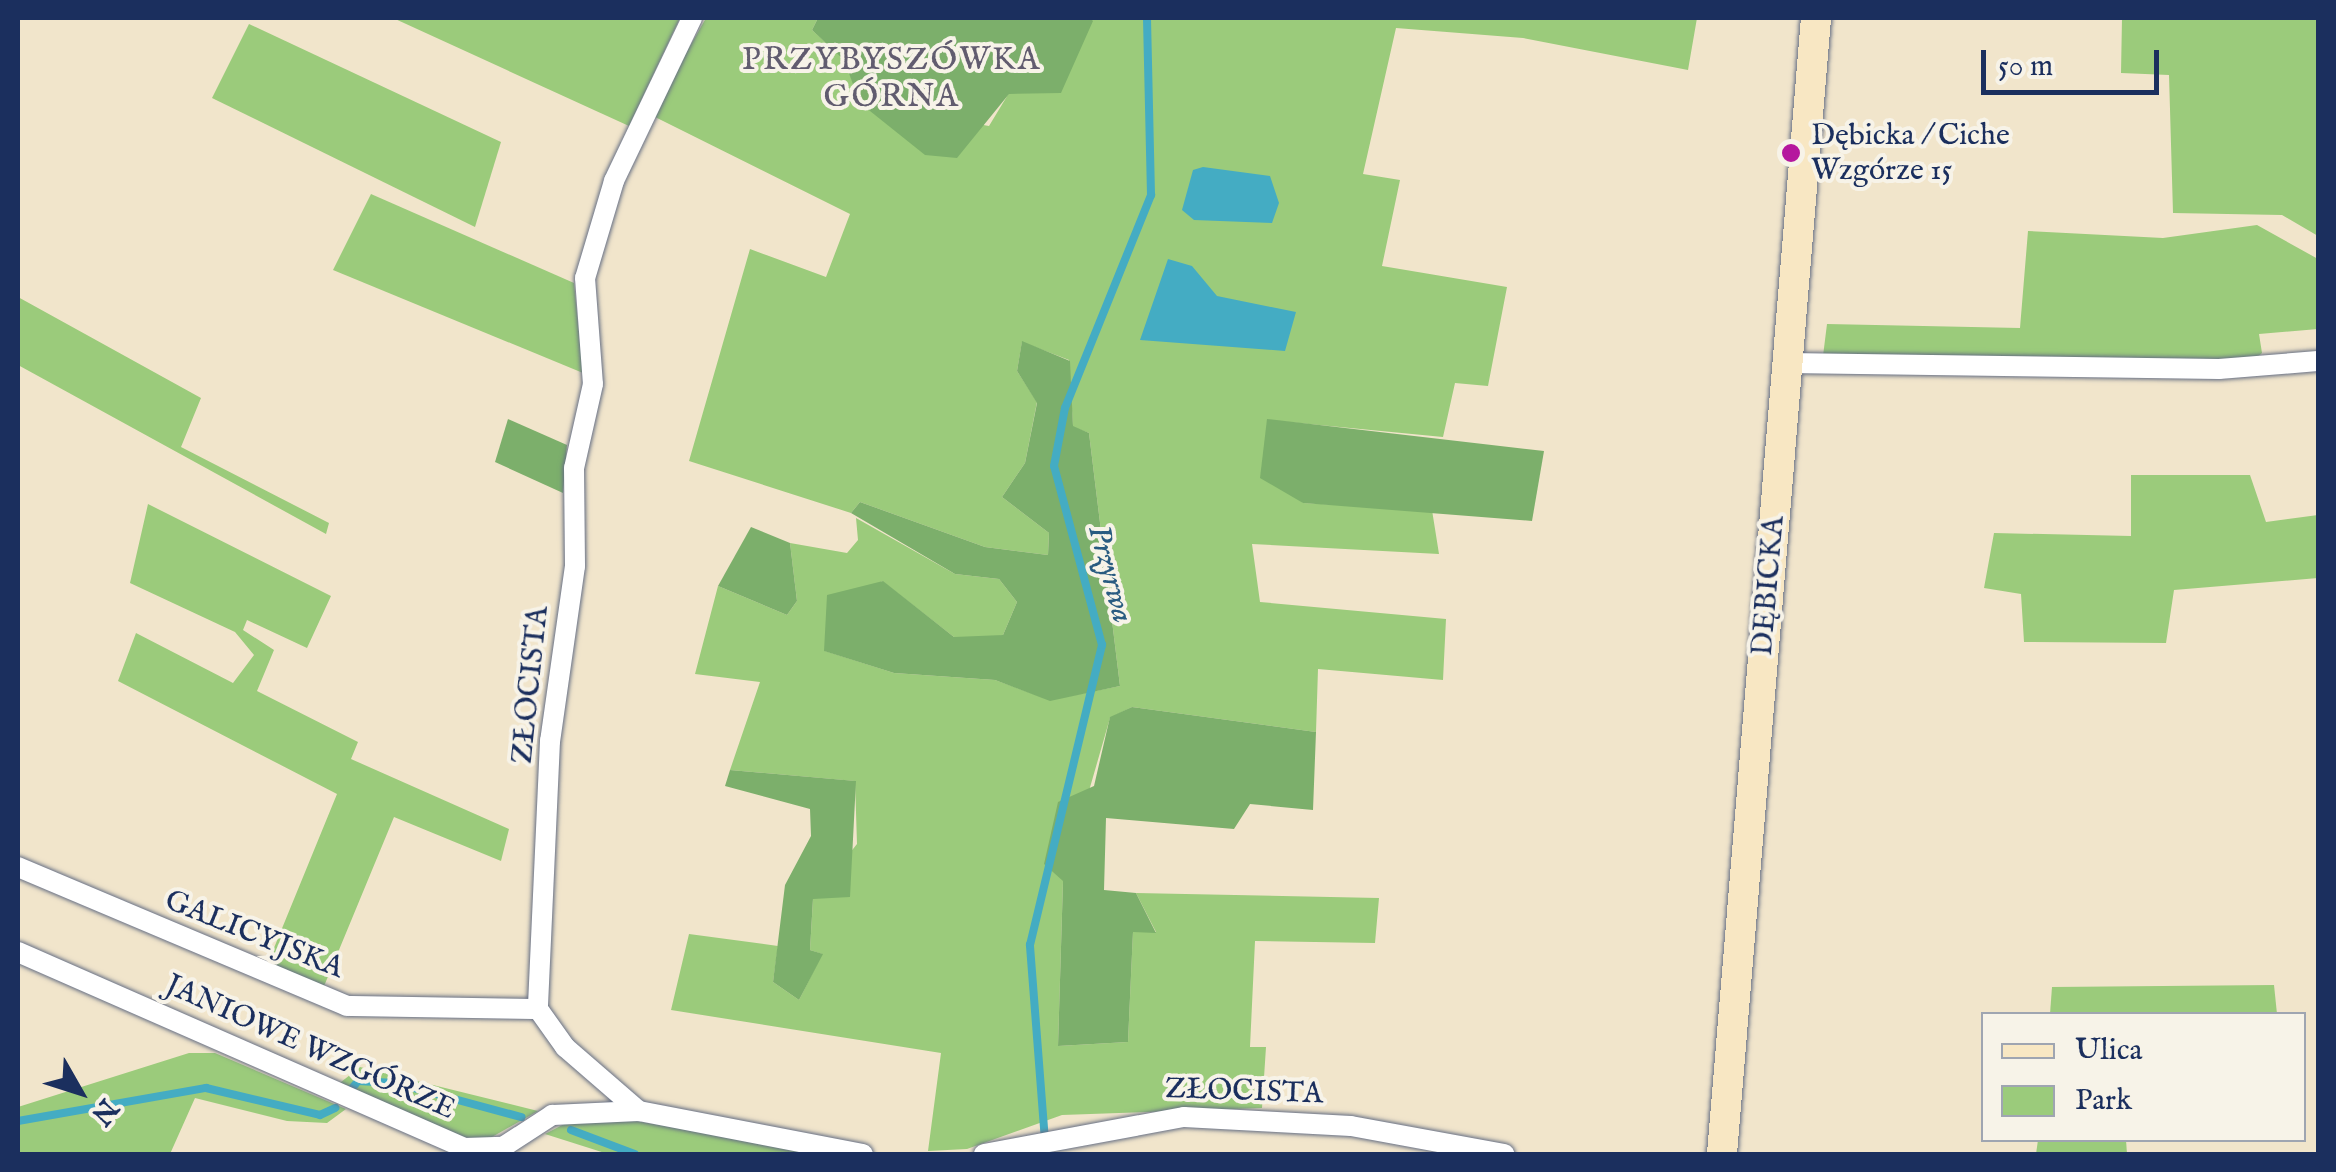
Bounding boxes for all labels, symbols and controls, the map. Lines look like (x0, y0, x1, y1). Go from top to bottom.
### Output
scale bar (1986, 30, 2164, 92)
district label: PRZYBYSZÓWKA GÓRNA (742, 43, 1042, 118)
text: 50 m (1998, 48, 2053, 86)
place label: Dębicka / Ciche Wzgórze 15 (1811, 118, 2010, 188)
marker: Dębicka / Ciche Wzgórze 15 (1780, 142, 1802, 164)
street label: DĘBICKA (1745, 515, 1793, 657)
water label: Przyrwa (1078, 521, 1140, 627)
street label: ZŁOCISTA (505, 604, 557, 766)
street label: GALICYJSKA (159, 883, 349, 987)
street label: JANIOWE WZGÓRZE (160, 968, 460, 1128)
legend (1981, 1012, 2306, 1142)
text: Ulica (2075, 1032, 2143, 1070)
north arrow (30, 1042, 130, 1142)
street label: ZŁOCISTA (1164, 1071, 1324, 1113)
text: Park (2075, 1082, 2132, 1120)
text: N (82, 1091, 125, 1132)

